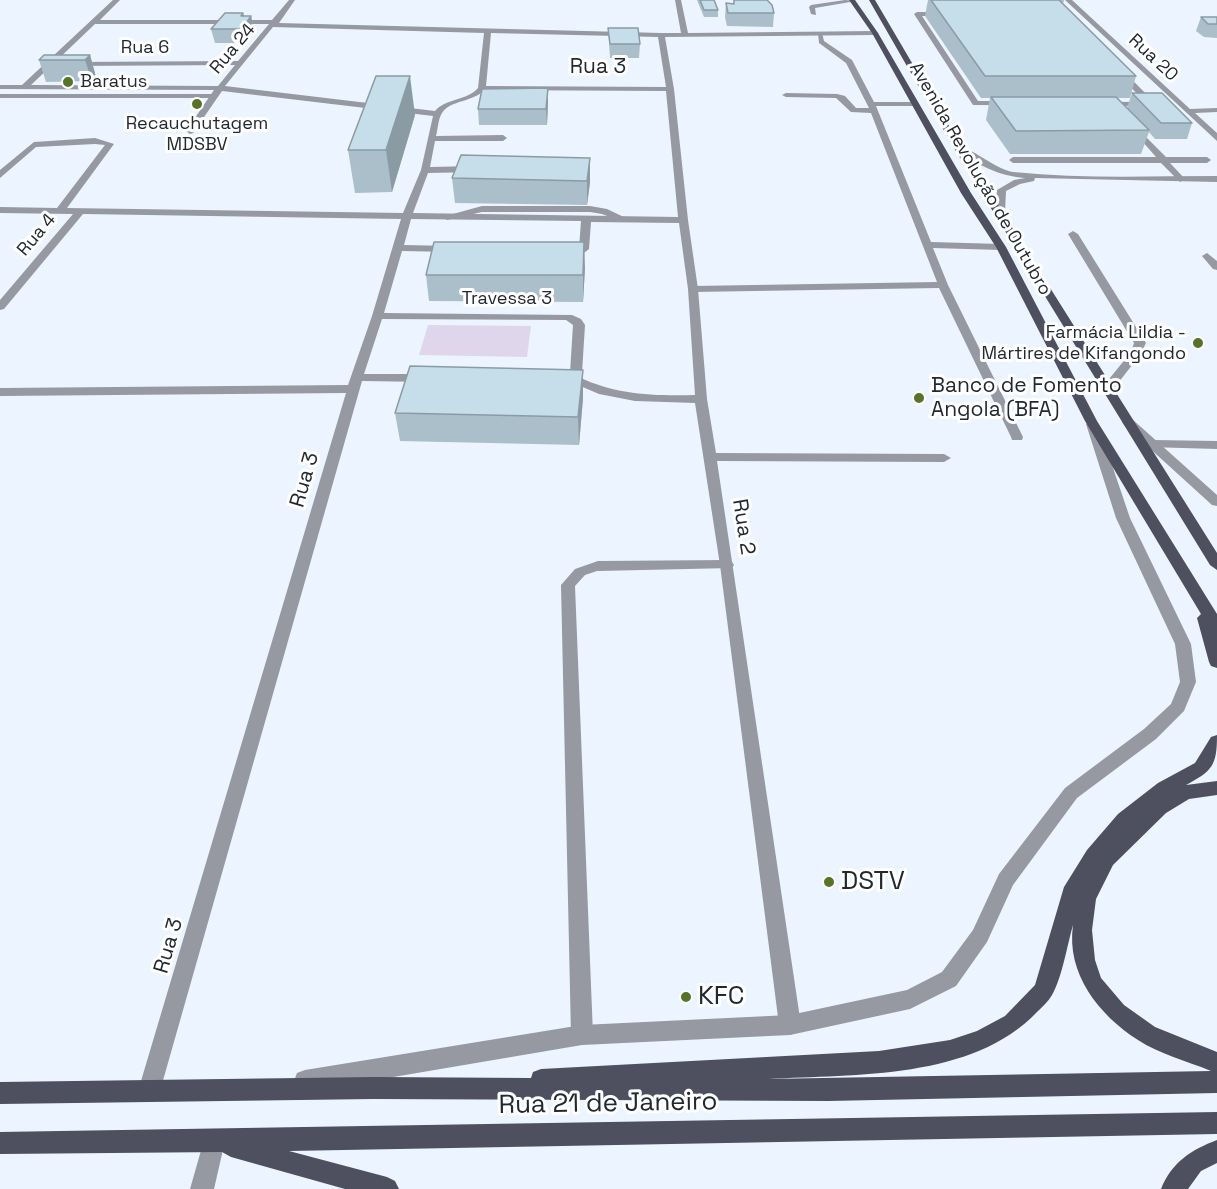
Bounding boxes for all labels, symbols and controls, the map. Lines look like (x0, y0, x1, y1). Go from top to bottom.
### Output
street label: Rua 24 (206, 19, 260, 79)
street label: Rua 20 (1124, 30, 1182, 86)
street label: Rua 6 (121, 37, 169, 59)
street label: Rua 3 (570, 54, 626, 80)
street label: Avenida Revolução de Outubro (904, 59, 1056, 299)
place label: Baratus (80, 71, 147, 93)
marker: Baratus (61, 75, 75, 89)
marker: Recauchutagem MDSBV (190, 97, 204, 111)
place label: Recauchutagem MDSBV (126, 113, 268, 156)
street label: Rua 4 (13, 209, 61, 261)
street label: Travessa 3 (462, 288, 552, 310)
place label: Farmácia Lildia - Mártires de Kifangondo (982, 322, 1186, 364)
marker: Farmácia Lildia - Mártires de Kifangondo (1191, 336, 1205, 350)
place label: Banco de Fomento Angola (BFA) (931, 373, 1122, 423)
marker: Banco de Fomento Angola (BFA) (912, 391, 926, 405)
street label: Rua 3 (285, 449, 325, 511)
street label: Rua 2 (726, 497, 760, 557)
place label: DSTV (841, 866, 905, 898)
marker: DSTV (822, 875, 836, 889)
street label: Rua 3 (149, 915, 189, 977)
place label: KFC (698, 981, 744, 1013)
marker: KFC (679, 990, 693, 1004)
street label: Rua 21 de Janeiro (498, 1086, 718, 1122)

